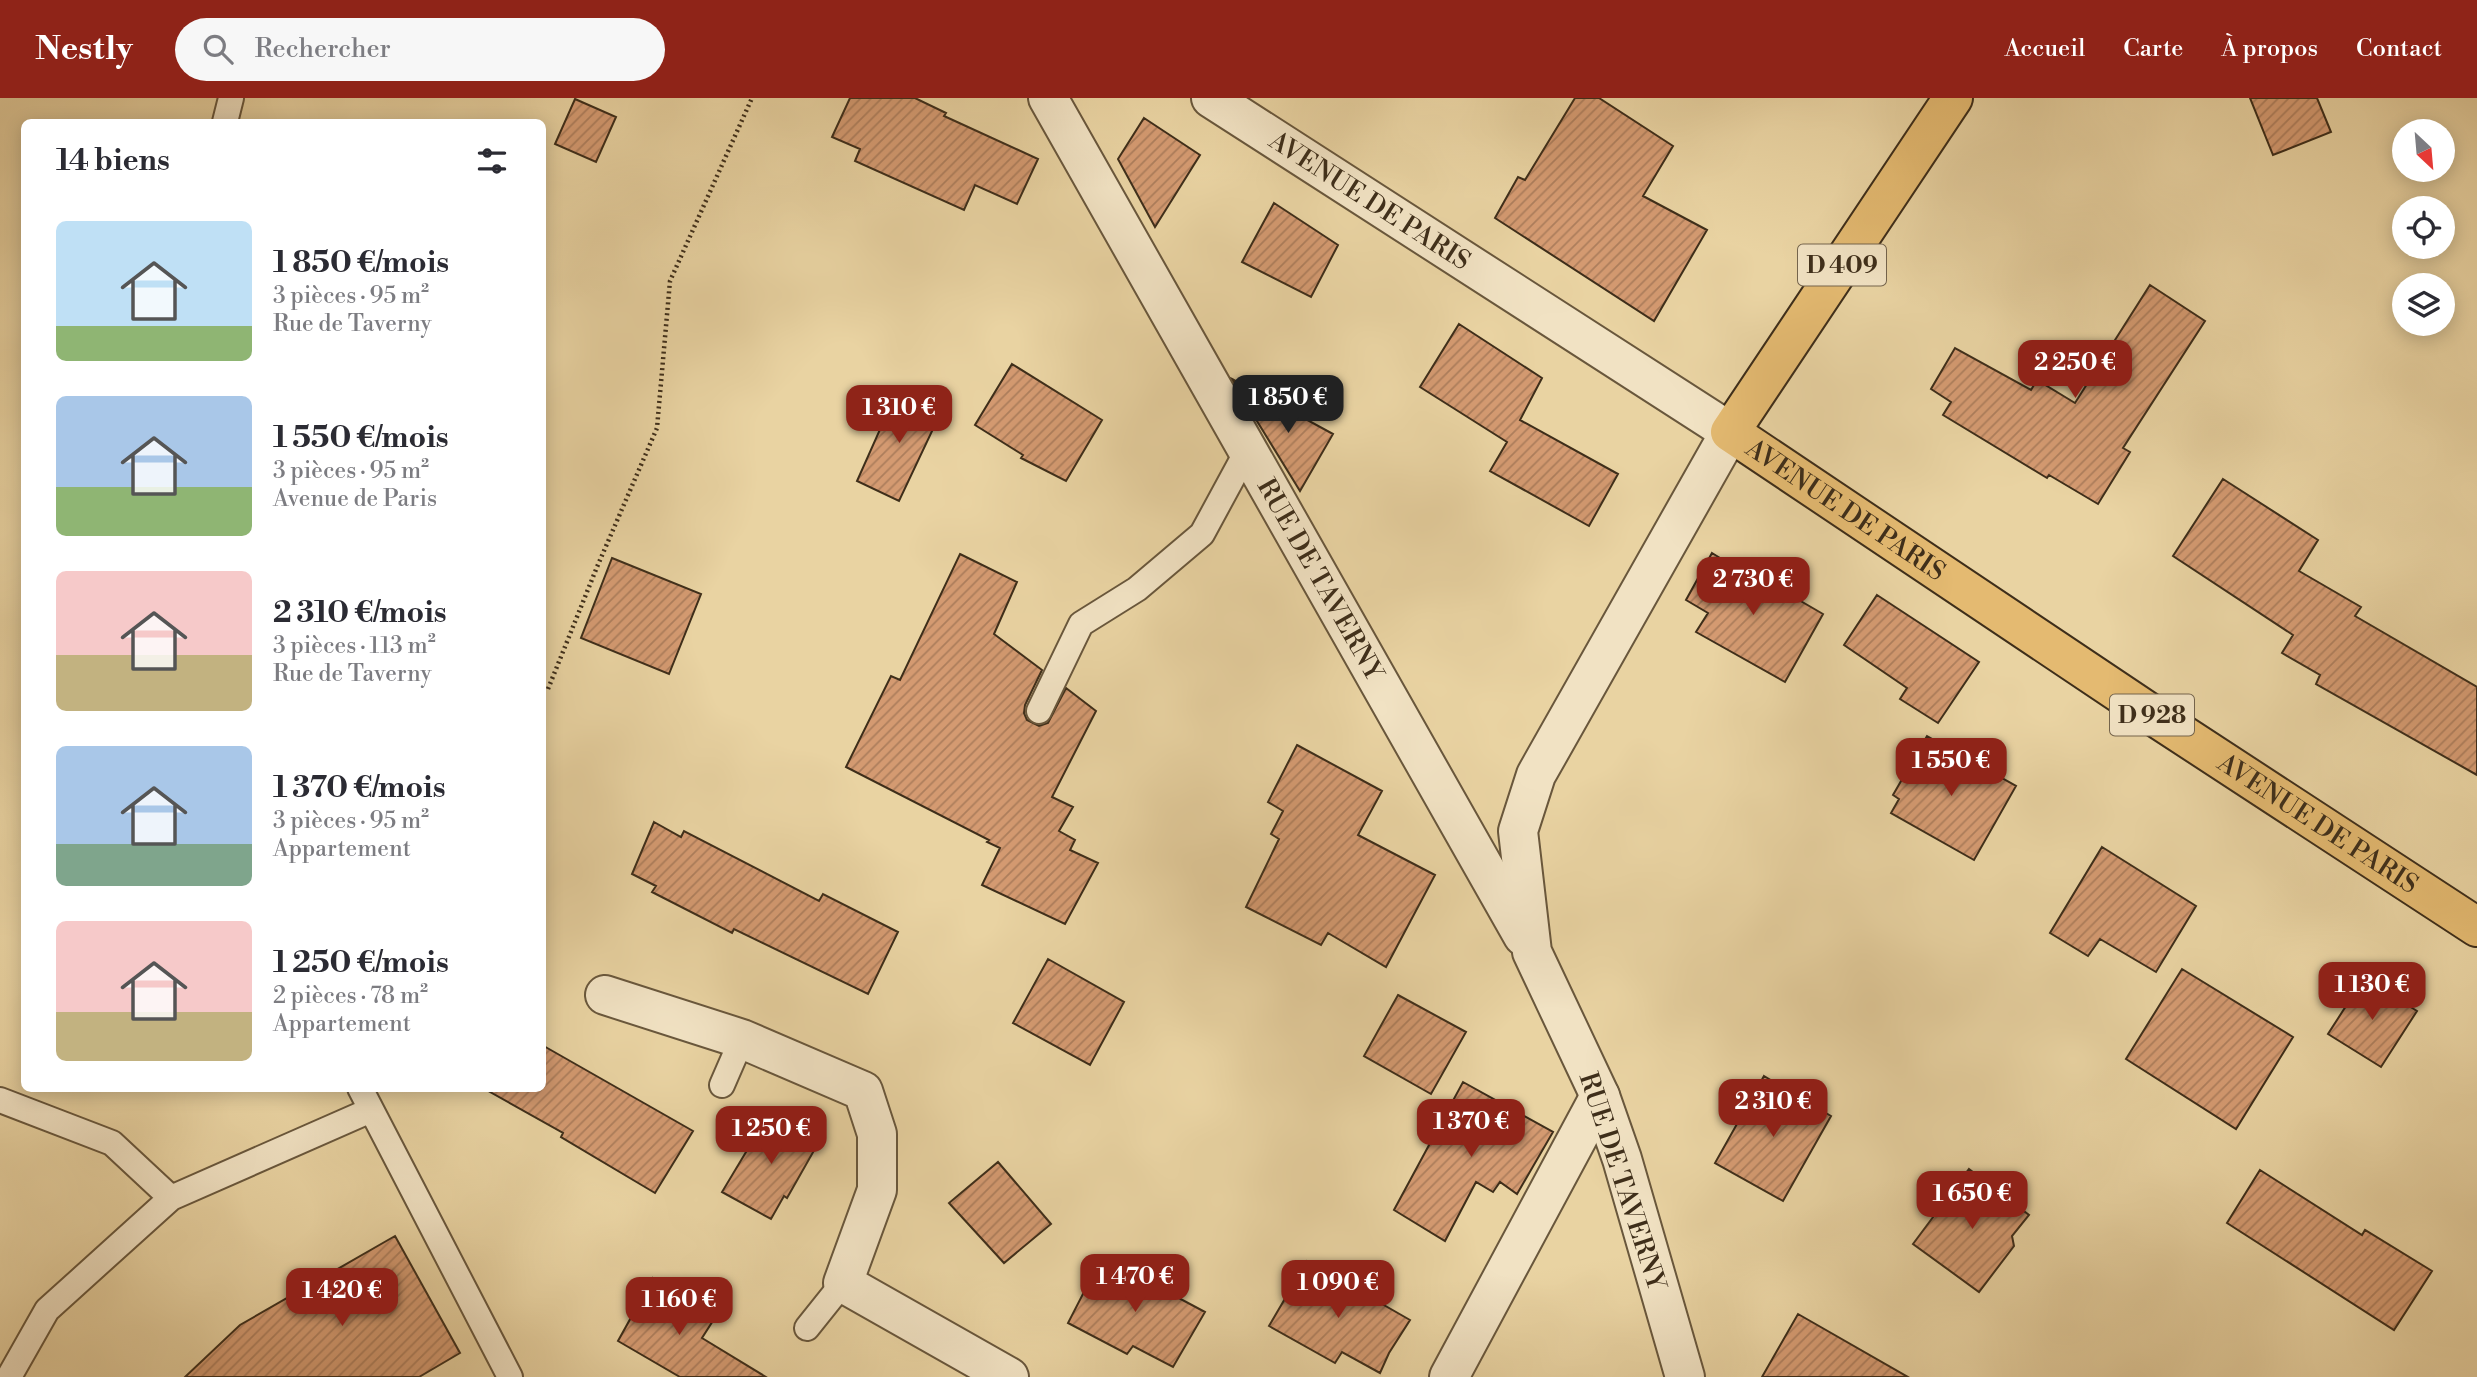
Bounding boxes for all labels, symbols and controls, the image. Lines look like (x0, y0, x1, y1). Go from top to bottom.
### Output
search box (175, 18, 665, 81)
text: Nestly (35, 29, 133, 70)
icon: search (199, 30, 237, 68)
text: Rechercher (255, 33, 391, 65)
text: Accueil (2004, 34, 2085, 64)
text: Carte (2123, 34, 2183, 64)
text: À propos (2221, 34, 2318, 64)
text: Contact (2356, 34, 2442, 64)
north arrow (2392, 119, 2455, 182)
map controls (2392, 119, 2455, 336)
street label: AVENUE DE PARIS (1262, 124, 1476, 278)
text: 14 biens (56, 142, 170, 180)
icon: filters (473, 142, 511, 180)
button: locate (2392, 196, 2455, 259)
text: 1 850 €/mois (273, 244, 449, 282)
road number: D 409 (1798, 244, 1886, 286)
icon: home (112, 249, 196, 333)
button: layers (2392, 273, 2455, 336)
text: 3 pièces · 95 m² (273, 282, 429, 310)
text: Rue de Taverny (273, 310, 432, 338)
pin: 2 250 € (2010, 341, 2140, 400)
text: 2 250 € (2034, 349, 2116, 377)
pin: 1 850 € (1223, 376, 1353, 435)
text: 1 850 € (1248, 384, 1328, 412)
pin: 1 310 € (834, 386, 964, 445)
text: 1 310 € (862, 394, 936, 422)
text: 1 550 €/mois (273, 419, 449, 457)
icon: home (112, 424, 196, 508)
street label: AVENUE DE PARIS (1739, 432, 1951, 588)
text: 3 pièces · 95 m² (273, 457, 429, 485)
street label: RUE DE TAVERNY (1250, 473, 1391, 688)
text: Avenue de Paris (273, 485, 437, 513)
pin: 2 730 € (1688, 558, 1818, 617)
text: 2 730 € (1713, 566, 1793, 594)
text: 2 310 €/mois (273, 594, 447, 632)
icon: home (112, 599, 196, 683)
text: 3 pièces · 113 m² (273, 632, 436, 660)
text: Rue de Taverny (273, 660, 432, 688)
road number: D 928 (2110, 694, 2194, 736)
pin: 1 550 € (1886, 738, 2016, 798)
street label: AVENUE DE PARIS (2211, 746, 2424, 901)
text: 1 550 € (1912, 747, 1990, 775)
text: 1 370 €/mois (273, 769, 446, 807)
icon: home (112, 774, 196, 858)
text: 3 pièces · 95 m² (273, 807, 429, 835)
text: Appartement (273, 835, 411, 863)
text: 1 250 €/mois (273, 944, 449, 982)
icon: home (112, 949, 196, 1033)
pin: 1 130 € (2307, 962, 2437, 1022)
text: 1 130 € (2335, 971, 2409, 999)
text: 2 pièces · 78 m² (273, 982, 428, 1010)
text: Appartement (273, 1010, 411, 1038)
street label: RUE DE TAVERNY (1572, 1068, 1673, 1296)
pin: 2 310 € (1708, 1080, 1838, 1139)
text: 2 310 € (1734, 1088, 1812, 1116)
pin: 1 370 € (1406, 1100, 1536, 1159)
pin: 1 250 € (706, 1107, 836, 1166)
text: 1 370 € (1433, 1108, 1509, 1136)
text: 1 250 € (732, 1115, 810, 1143)
pin: 1 650 € (1907, 1172, 2037, 1231)
text: 1 650 € (1933, 1180, 2011, 1208)
pin: 1 470 € (1070, 1254, 1200, 1314)
pin: 1 090 € (1273, 1260, 1403, 1320)
text: 1 470 € (1096, 1263, 1174, 1291)
pin: 1 420 € (277, 1268, 407, 1328)
text: 1 090 € (1297, 1269, 1379, 1297)
text: 1 420 € (302, 1277, 382, 1305)
pin: 1 160 € (614, 1278, 744, 1337)
text: 1 160 € (642, 1286, 716, 1314)

